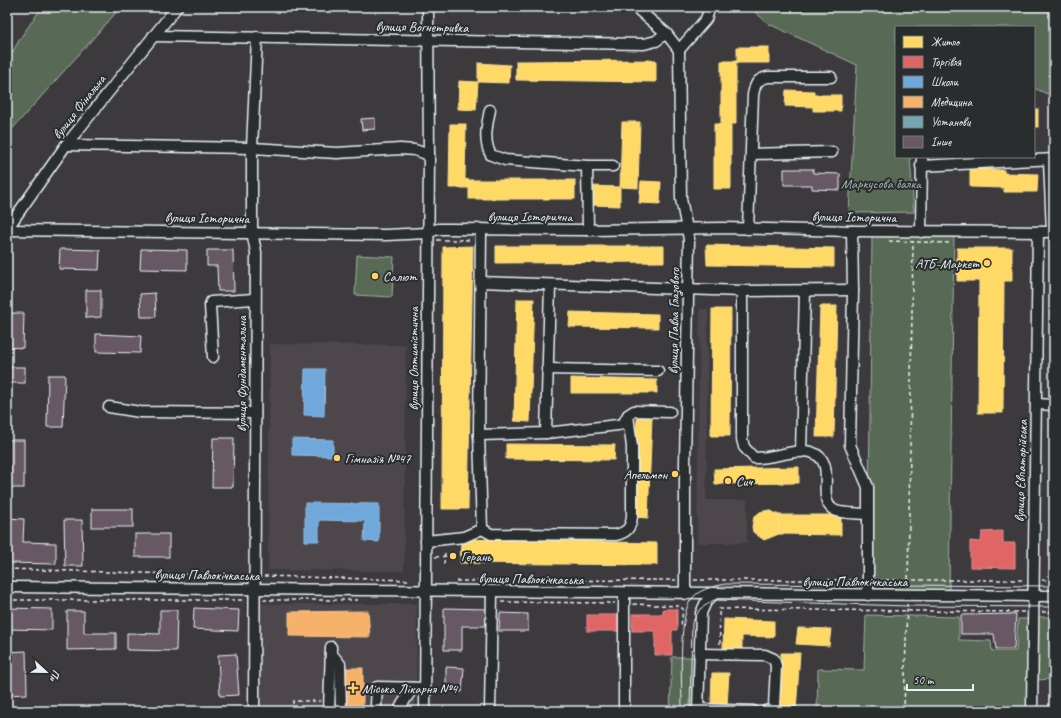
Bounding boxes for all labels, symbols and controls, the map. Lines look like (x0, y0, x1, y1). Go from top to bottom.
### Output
street label: вулиця Вогнетривка (375, 18, 469, 36)
legend (895, 26, 1035, 158)
text: Житло (931, 34, 961, 50)
text: Торгівля (931, 54, 962, 70)
street label: вулиця Фінальна (49, 70, 110, 143)
text: Школи (931, 74, 959, 90)
text: Медицина (931, 94, 973, 110)
text: Установи (931, 114, 972, 130)
text: Інше (931, 134, 952, 150)
park label: Маркусова балка (841, 175, 922, 192)
street label: вулиця Історична (488, 208, 573, 225)
street label: вулиця Історична (812, 208, 898, 226)
street label: вулиця Історична (165, 209, 251, 227)
place label: АТБ-Маркет (915, 255, 980, 272)
marker: АТБ-Маркет (982, 258, 992, 268)
street label: вулиця Павла Глазового (665, 267, 683, 374)
place label: Салют (383, 268, 418, 285)
marker: Салют (370, 271, 380, 281)
street label: вулиця Оптимістична (405, 306, 422, 411)
street label: вулиця Фундаментальна (233, 315, 250, 432)
street label: вулиця Євпаторійська (1011, 419, 1031, 522)
place label: Гімназія №47 (345, 450, 412, 467)
marker: Гімназія №47 (332, 453, 342, 463)
place label: Апельмон (624, 466, 668, 483)
marker: Апельмон (670, 469, 680, 479)
place label: Сич (736, 473, 754, 490)
marker: Сич (723, 476, 733, 486)
place label: Герань (461, 548, 493, 565)
marker: Герань (448, 551, 458, 561)
street label: вулиця Павлокічкаська (154, 566, 261, 584)
street label: вулиця Павлокічкаська (478, 570, 585, 588)
street label: вулиця Павлокічкаська (803, 573, 909, 590)
north arrow (26, 652, 66, 692)
scale bar (907, 666, 973, 692)
text: Пн (46, 668, 64, 685)
text: 50 m (913, 672, 935, 688)
place label: Міська Лікарня №4 (362, 680, 459, 697)
marker: Міська Лікарня №4 (347, 682, 359, 694)

